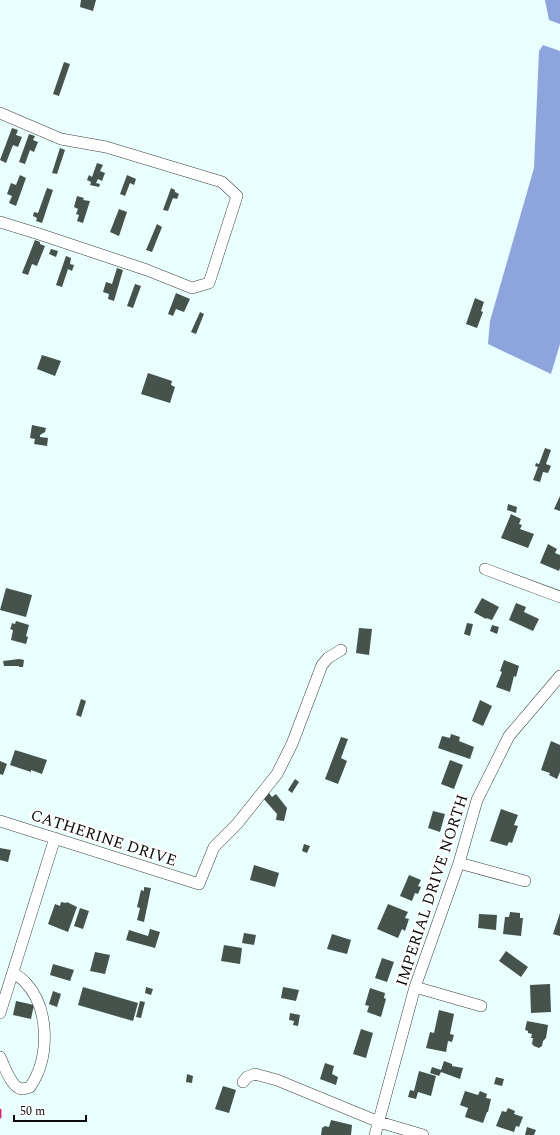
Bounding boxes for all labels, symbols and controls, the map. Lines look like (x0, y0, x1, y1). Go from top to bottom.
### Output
street label: IMPERIAL DRIVE NORTH (390, 791, 474, 989)
street label: CATHERINE DRIVE (28, 803, 180, 873)
scale bar (14, 1097, 86, 1123)
text: 50 m (20, 1102, 45, 1121)

